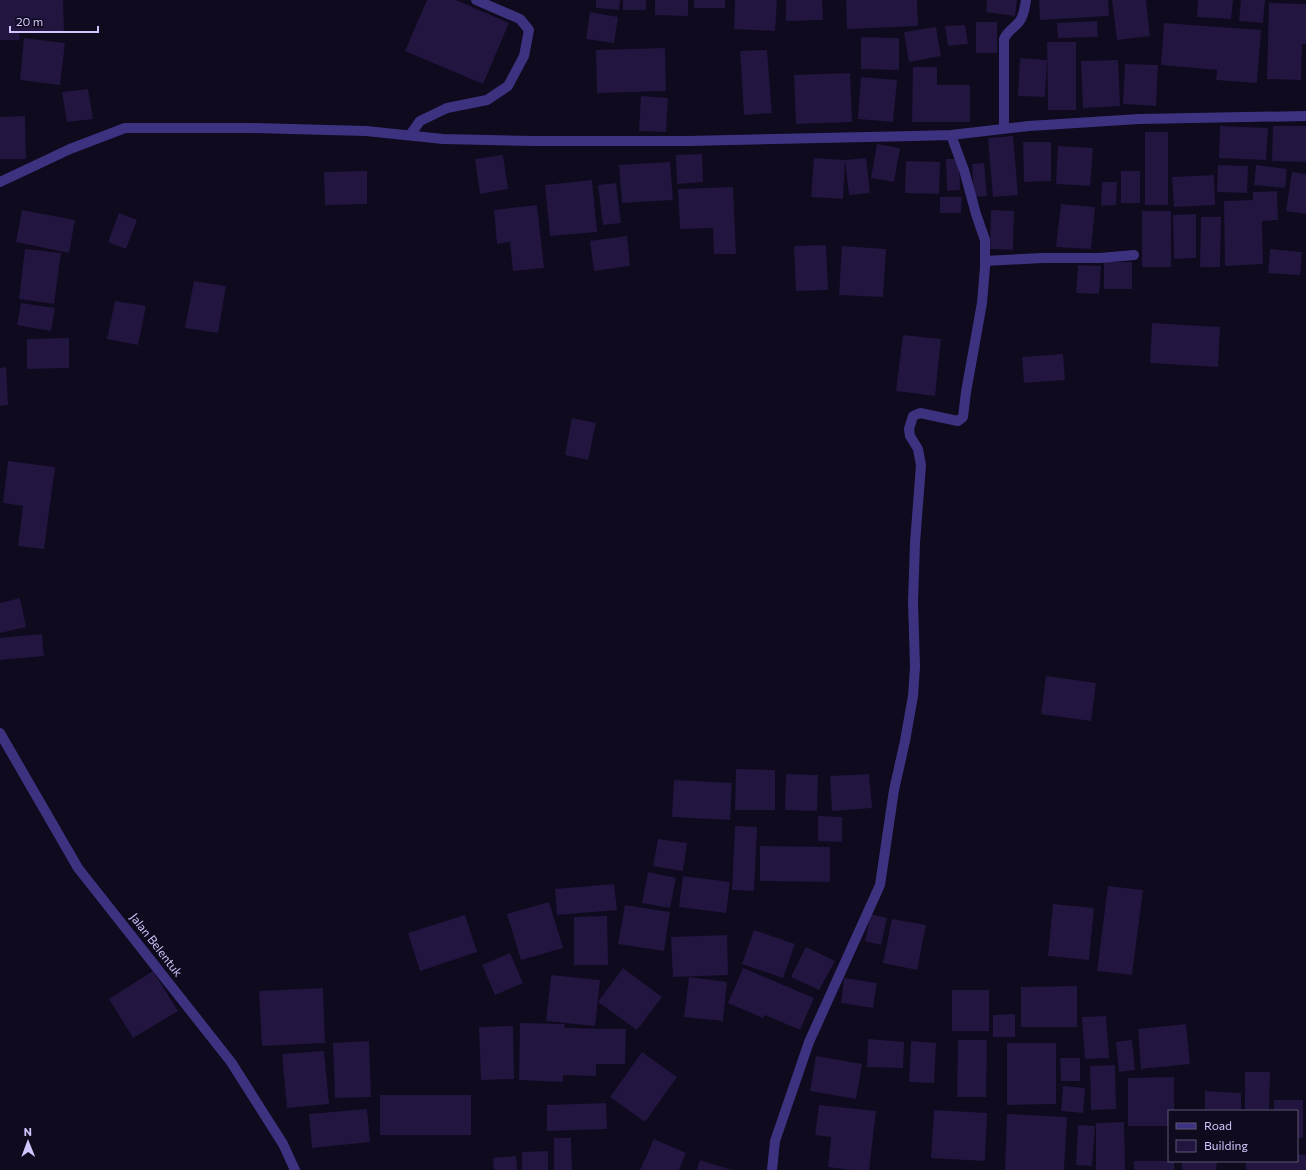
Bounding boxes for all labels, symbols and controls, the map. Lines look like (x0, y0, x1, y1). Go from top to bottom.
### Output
scale bar (10, 8, 98, 34)
text: 20 m (16, 14, 43, 28)
street label: Jalan Belentuk (127, 910, 186, 980)
legend (1168, 1110, 1298, 1162)
text: Road (1204, 1118, 1232, 1132)
north arrow (8, 1122, 48, 1162)
text: N (24, 1125, 32, 1138)
text: Building (1204, 1138, 1248, 1152)

